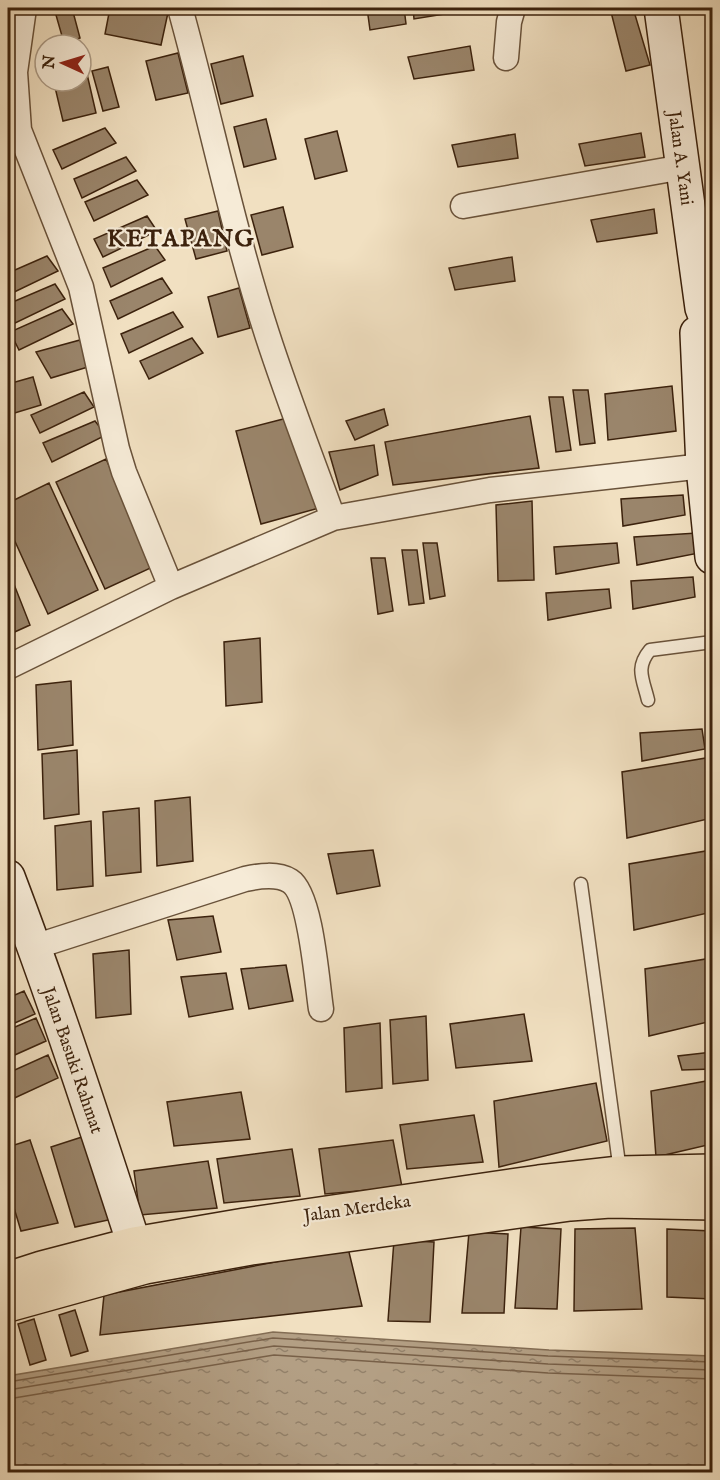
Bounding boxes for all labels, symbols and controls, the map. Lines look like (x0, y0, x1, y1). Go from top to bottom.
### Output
north arrow (33, 33, 93, 93)
text: N (40, 54, 61, 71)
street label: Jalan A. Yani (661, 108, 698, 207)
district label: KETAPANG (107, 224, 255, 255)
street label: Jalan Basuki Rahmat (35, 982, 107, 1137)
street label: Jalan Merdeka (300, 1191, 412, 1229)

